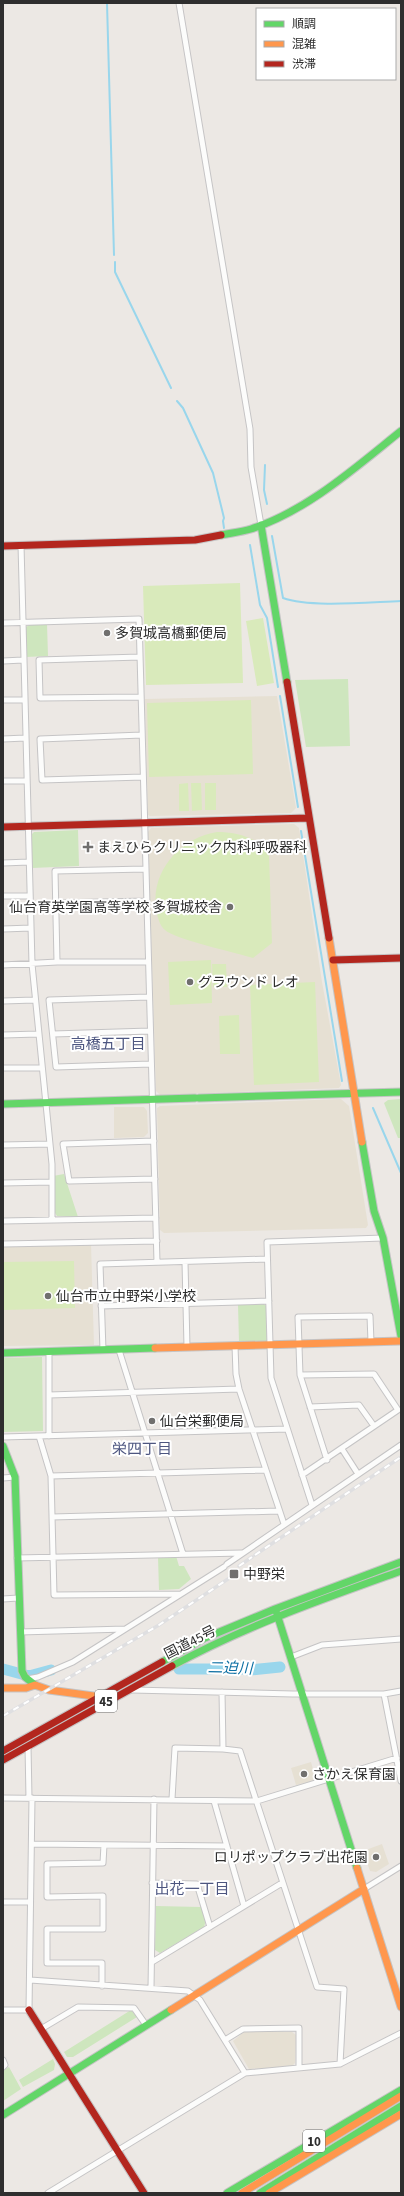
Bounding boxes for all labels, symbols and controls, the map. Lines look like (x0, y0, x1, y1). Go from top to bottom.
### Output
legend (256, 8, 396, 80)
text: 順調 (292, 16, 316, 33)
text: 混雑 (292, 36, 316, 53)
text: 渋滞 (292, 56, 316, 73)
place label: 多賀城高橋郵便局 (115, 624, 227, 644)
marker: 多賀城高橋郵便局 (102, 628, 112, 638)
place label: まえひらクリニック内科呼吸器科 (97, 838, 307, 858)
marker: まえひらクリニック内科呼吸器科 (82, 841, 94, 853)
place label: 仙台育英学園高等学校 多賀城校舎 (9, 898, 222, 918)
marker: 仙台育英学園高等学校 多賀城校舎 (225, 902, 235, 912)
place label: グラウンド レオ (198, 973, 299, 993)
marker: グラウンド レオ (185, 977, 195, 987)
district label: 高橋五丁目 (70, 1034, 146, 1055)
place label: 仙台市立中野栄小学校 (56, 1287, 196, 1307)
marker: 仙台市立中野栄小学校 (43, 1291, 53, 1301)
place label: 仙台栄郵便局 (160, 1412, 244, 1432)
marker: 仙台栄郵便局 (147, 1416, 157, 1426)
district label: 栄四丁目 (112, 1439, 172, 1460)
place label: 中野栄 (243, 1565, 285, 1585)
marker: 中野栄 (228, 1568, 240, 1580)
street label: 国道45号 (161, 1621, 220, 1664)
water label: 二迫川 (207, 1658, 255, 1679)
road number: 45 (95, 1690, 117, 1712)
place label: さかえ保育園 (312, 1765, 396, 1785)
marker: さかえ保育園 (299, 1769, 309, 1779)
place label: ロリポップクラブ出花園 (214, 1848, 368, 1868)
marker: ロリポップクラブ出花園 (371, 1852, 381, 1862)
district label: 出花一丁目 (154, 1879, 230, 1900)
road number: 10 (303, 2130, 325, 2152)

